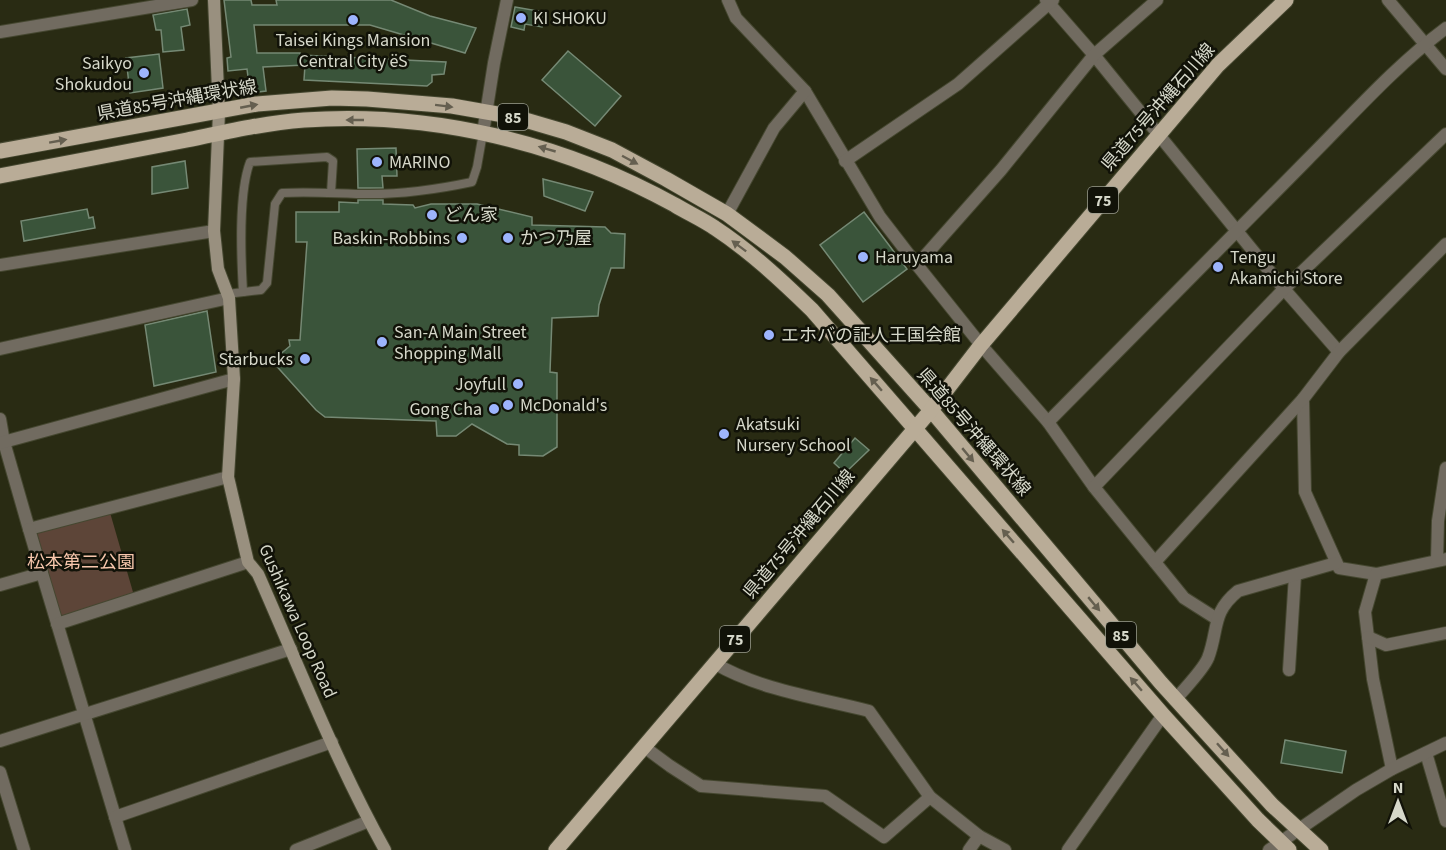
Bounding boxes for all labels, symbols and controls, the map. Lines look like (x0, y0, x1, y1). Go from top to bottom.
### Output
place label: KI SHOKU (533, 6, 607, 31)
marker: KI SHOKU (514, 11, 528, 25)
marker: Taisei Kings Mansion Central City ëS (346, 13, 360, 27)
place label: Taisei Kings Mansion Central City ëS (276, 28, 430, 74)
street label: 県道75号沖縄石川線 (1096, 38, 1221, 177)
place label: Saikyo Shokudou (55, 51, 132, 97)
marker: Saikyo Shokudou (137, 66, 151, 80)
street label: 県道85号沖縄環状線 (95, 74, 259, 127)
one-way arrow (240, 101, 259, 110)
one-way arrow (434, 101, 453, 110)
road number: 85 (498, 104, 528, 130)
one-way arrow (345, 115, 364, 125)
one-way arrow (48, 136, 67, 145)
one-way arrow (538, 144, 556, 154)
place label: MARINO (389, 150, 450, 175)
marker: MARINO (370, 155, 384, 169)
one-way arrow (621, 155, 638, 164)
road number: 75 (1088, 187, 1118, 213)
place label: どん家 (444, 203, 498, 228)
marker: どん家 (425, 208, 439, 222)
place label: Baskin-Robbins (332, 226, 450, 251)
place label: かつ乃屋 (520, 226, 592, 251)
marker: Baskin-Robbins (455, 231, 469, 245)
marker: かつ乃屋 (501, 231, 515, 245)
one-way arrow (731, 240, 747, 252)
place label: Haruyama (875, 245, 953, 270)
place label: Tengu Akamichi Store (1230, 245, 1343, 291)
marker: Haruyama (856, 250, 870, 264)
marker: Tengu Akamichi Store (1211, 260, 1225, 274)
place label: San-A Main Street Shopping Mall (394, 320, 527, 366)
place label: エホバの証人王国会館 (781, 323, 961, 348)
marker: エホバの証人王国会館 (762, 328, 776, 342)
marker: San-A Main Street Shopping Mall (375, 335, 389, 349)
place label: Starbucks (218, 347, 293, 372)
marker: Starbucks (298, 352, 312, 366)
street label: 県道85号沖縄環状線 (911, 363, 1036, 502)
place label: Joyfull (455, 372, 506, 397)
marker: Joyfull (511, 377, 525, 391)
one-way arrow (870, 377, 883, 392)
place label: McDonald's (520, 393, 607, 418)
place label: Gong Cha (409, 397, 482, 422)
marker: McDonald's (501, 398, 515, 412)
marker: Gong Cha (487, 402, 501, 416)
place label: Akatsuki Nursery School (736, 412, 851, 458)
marker: Akatsuki Nursery School (717, 427, 731, 441)
one-way arrow (962, 447, 975, 463)
street label: 県道75号沖縄石川線 (738, 464, 861, 604)
one-way arrow (1002, 528, 1015, 544)
street label: Gushikawa Loop Road (252, 540, 343, 702)
park label: 松本第二公園 (27, 550, 135, 575)
one-way arrow (1087, 596, 1100, 611)
road number: 85 (1106, 622, 1136, 648)
road number: 75 (720, 626, 750, 652)
one-way arrow (1130, 677, 1143, 692)
one-way arrow (1216, 743, 1230, 758)
north arrow (1368, 772, 1428, 832)
text: N (1393, 777, 1403, 799)

